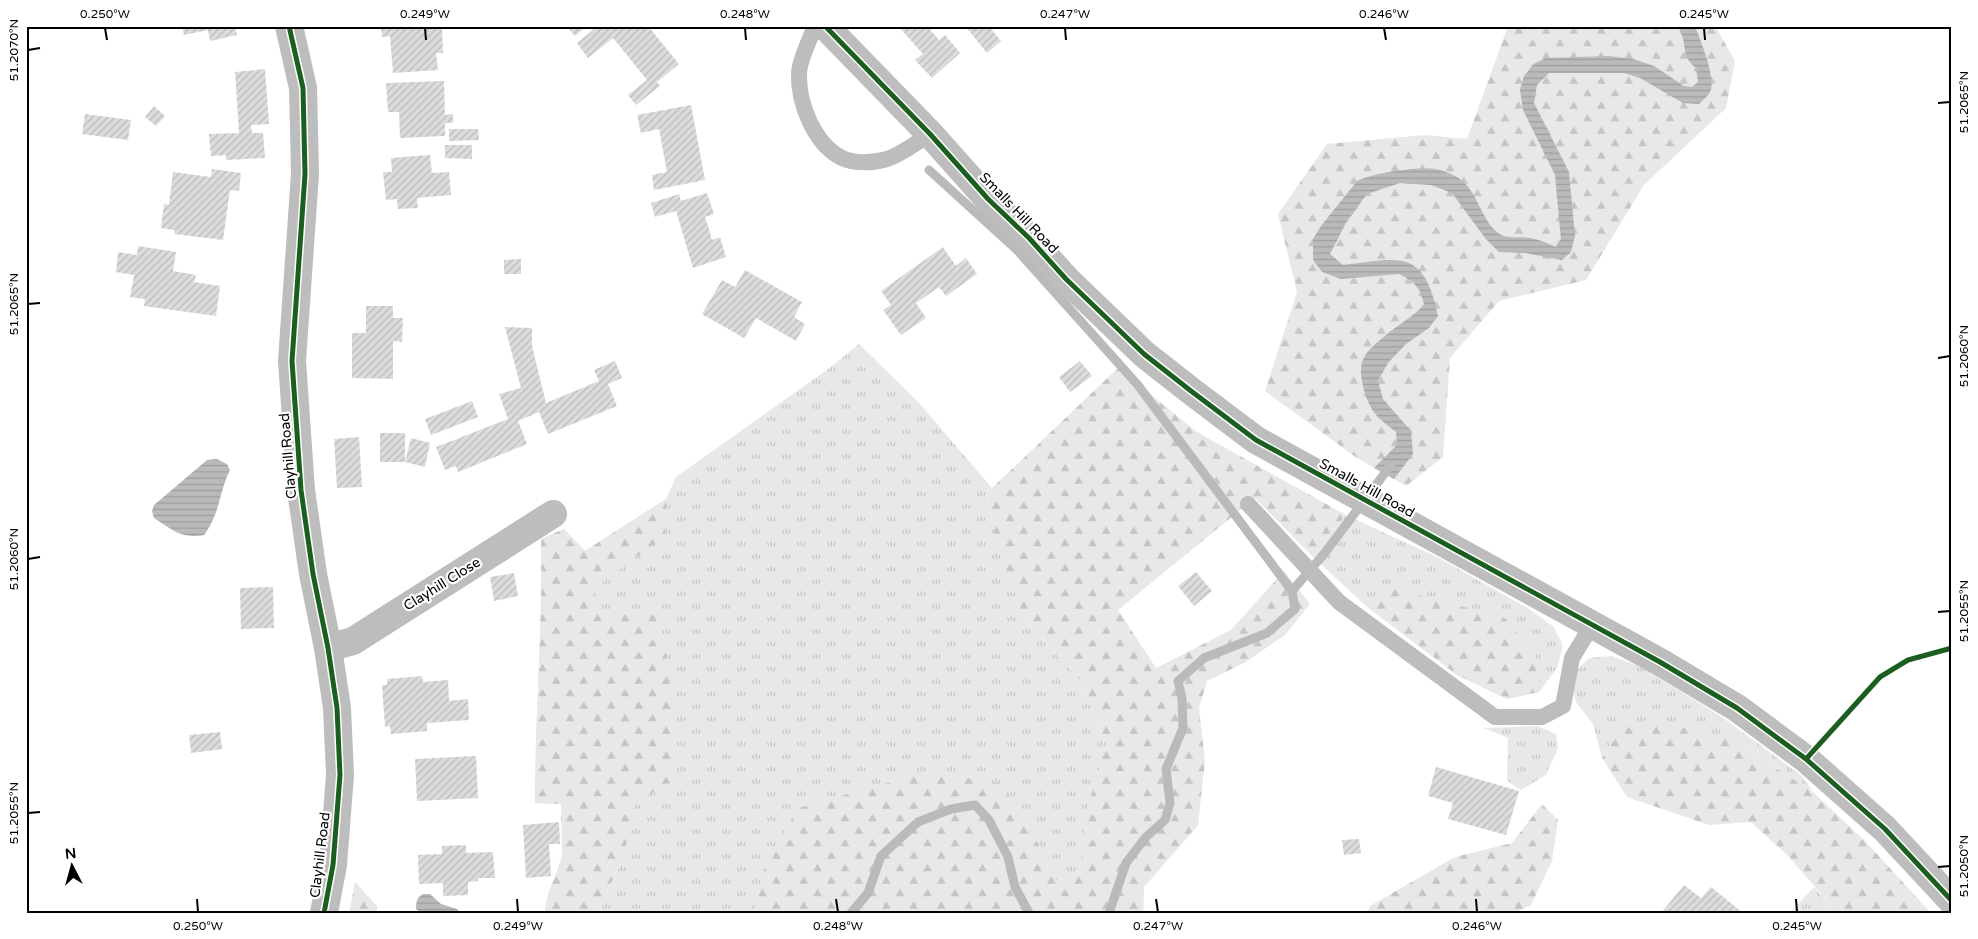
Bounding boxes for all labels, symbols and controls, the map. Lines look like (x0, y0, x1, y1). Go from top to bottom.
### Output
text: 0.250°W (80, 7, 130, 21)
text: 0.249°W (400, 7, 450, 21)
text: 0.248°W (720, 7, 770, 21)
text: 0.247°W (1040, 7, 1090, 21)
text: 0.246°W (1359, 7, 1409, 21)
text: 0.245°W (1679, 7, 1729, 21)
text: 51.2070°N (7, 19, 21, 81)
text: 51.2065°N (1957, 71, 1971, 133)
street label: Smalls Hill Road (976, 169, 1062, 257)
text: 51.2065°N (7, 273, 21, 335)
text: 51.2060°N (1957, 325, 1971, 387)
street label: Clayhill Road (276, 412, 300, 500)
street label: Smalls Hill Road (1316, 455, 1418, 521)
text: 51.2060°N (7, 528, 21, 590)
street label: Clayhill Close (400, 554, 484, 614)
text: 51.2055°N (1957, 580, 1971, 642)
text: 51.2055°N (7, 782, 21, 844)
street label: Clayhill Road (306, 811, 334, 899)
text: 51.2050°N (1957, 835, 1971, 897)
north arrow (48, 842, 98, 892)
text: N (64, 845, 77, 863)
text: 0.250°W (173, 919, 223, 933)
text: 0.249°W (493, 919, 543, 933)
text: 0.248°W (813, 919, 863, 933)
text: 0.247°W (1133, 919, 1183, 933)
text: 0.246°W (1452, 919, 1502, 933)
text: 0.245°W (1772, 919, 1822, 933)

